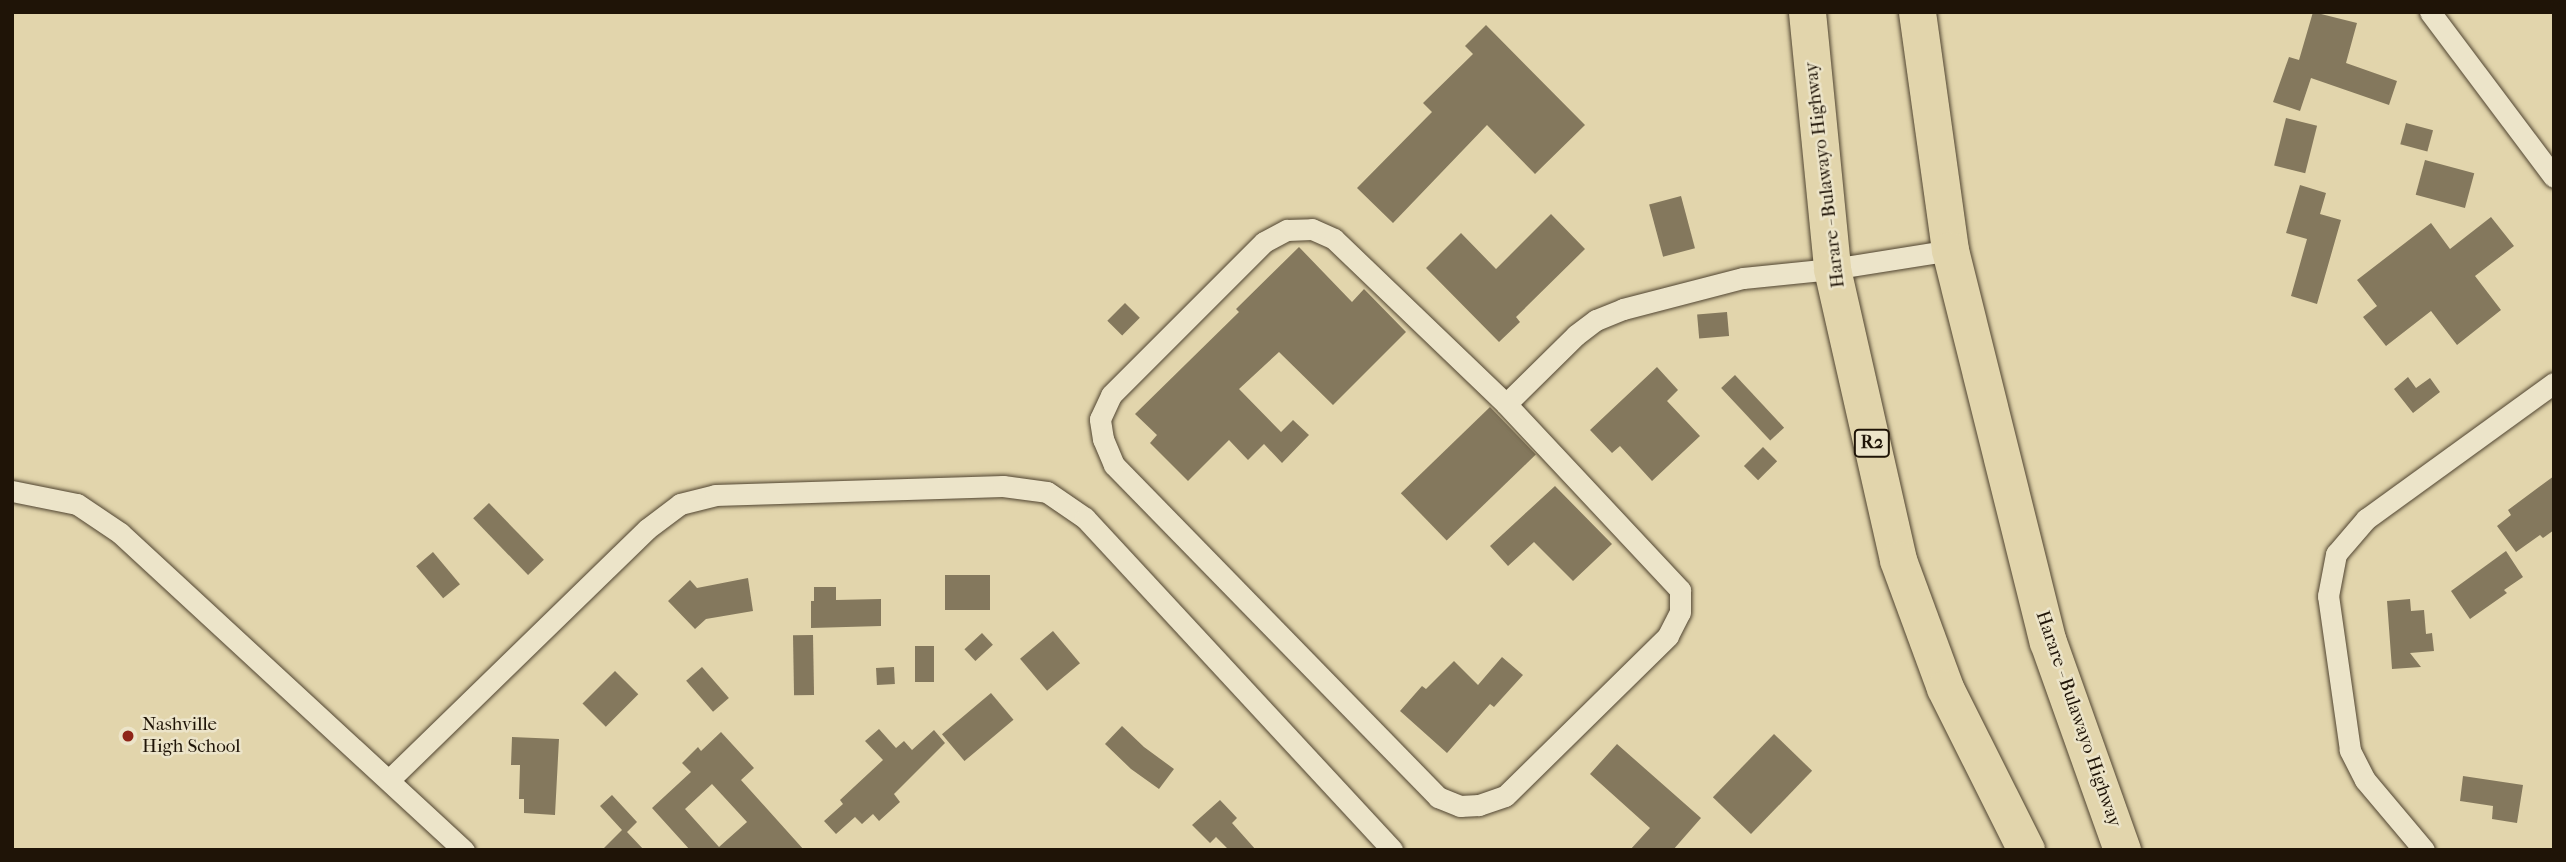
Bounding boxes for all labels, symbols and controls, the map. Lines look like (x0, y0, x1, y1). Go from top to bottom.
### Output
street label: Harare - Bulawayo Highway (1800, 61, 1850, 289)
road number: R2 (1853, 428, 1891, 458)
street label: Harare - Bulawayo Highway (2030, 608, 2126, 830)
place label: Nashville High School (142, 714, 241, 758)
marker: Nashville High School (120, 728, 136, 744)

